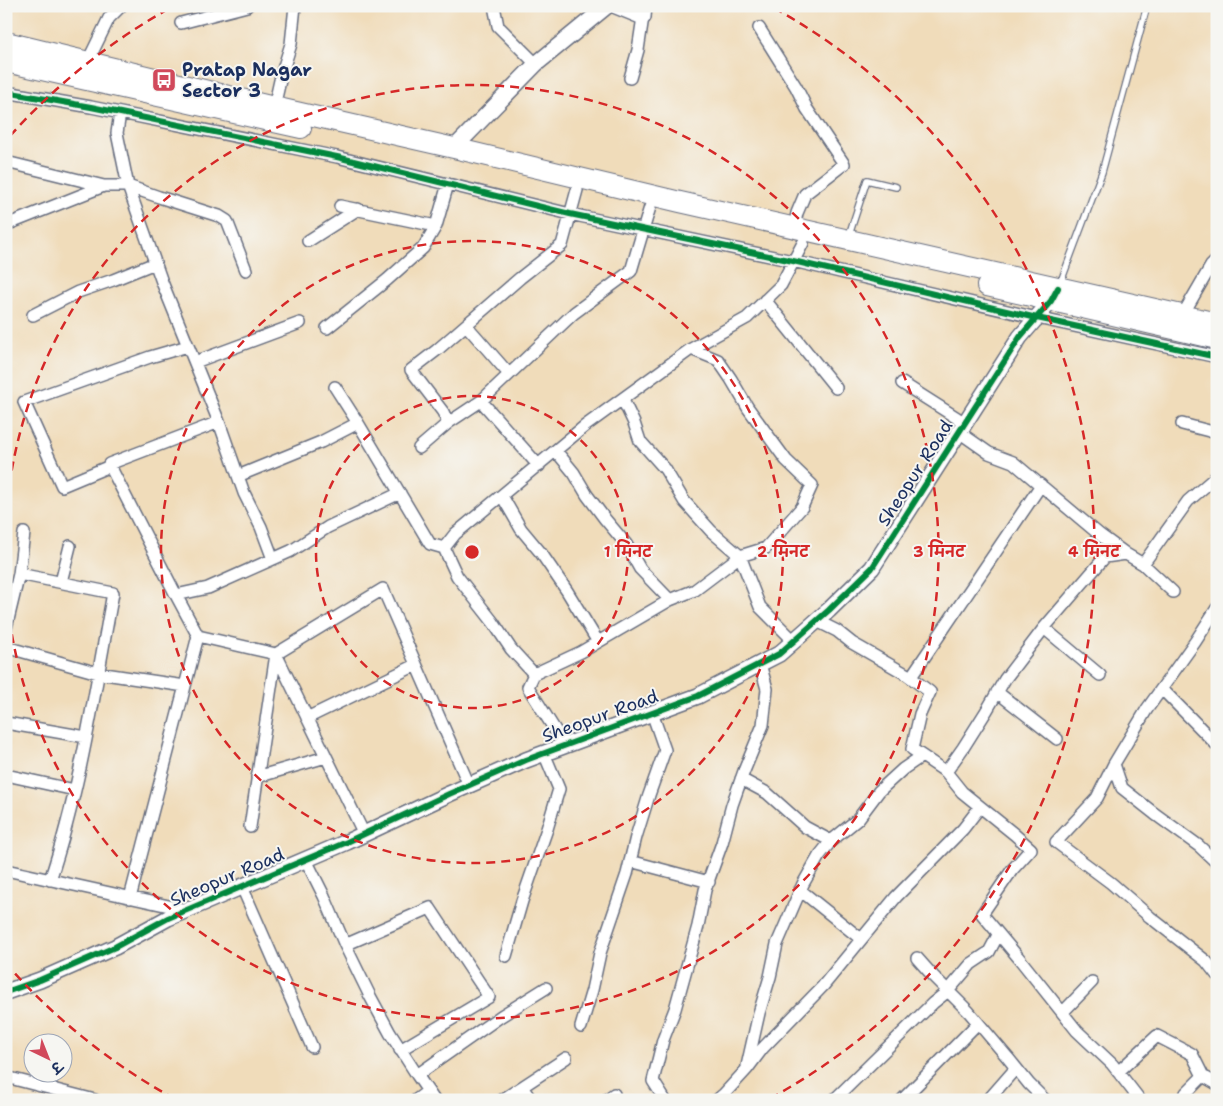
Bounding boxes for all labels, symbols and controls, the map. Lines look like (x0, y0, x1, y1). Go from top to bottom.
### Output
place label: Pratap Nagar Sector 3 (182, 58, 312, 103)
bus stop icon: Pratap Nagar Sector 3 (151, 67, 177, 93)
street label: Sheopur Road (872, 415, 958, 531)
text: 1 मिनट (604, 539, 653, 562)
text: 2 मिनट (757, 539, 810, 562)
text: 3 मिनट (913, 539, 966, 562)
text: 4 मिनट (1068, 539, 1121, 562)
centre of rings (463, 543, 481, 561)
street label: Sheopur Road (539, 684, 661, 748)
street label: Sheopur Road (166, 842, 288, 912)
north arrow (22, 1034, 72, 1084)
text: उ (46, 1056, 68, 1078)

